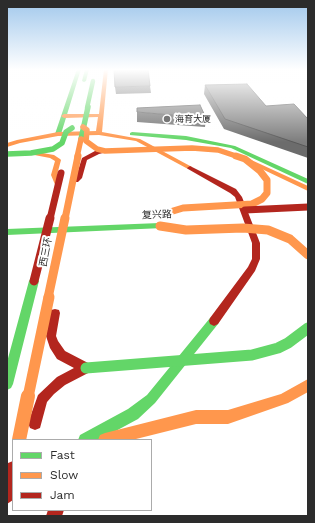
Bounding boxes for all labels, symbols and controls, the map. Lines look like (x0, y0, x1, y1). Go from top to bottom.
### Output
marker: 海育大厦 (162, 114, 172, 124)
place label: 海育大厦 (175, 114, 211, 124)
street label: 复兴路 (142, 208, 172, 222)
street label: 西三环 (37, 236, 55, 268)
legend (12, 439, 152, 511)
text: Fast (50, 448, 75, 462)
text: Slow (50, 468, 78, 482)
text: Jam (50, 488, 75, 502)

